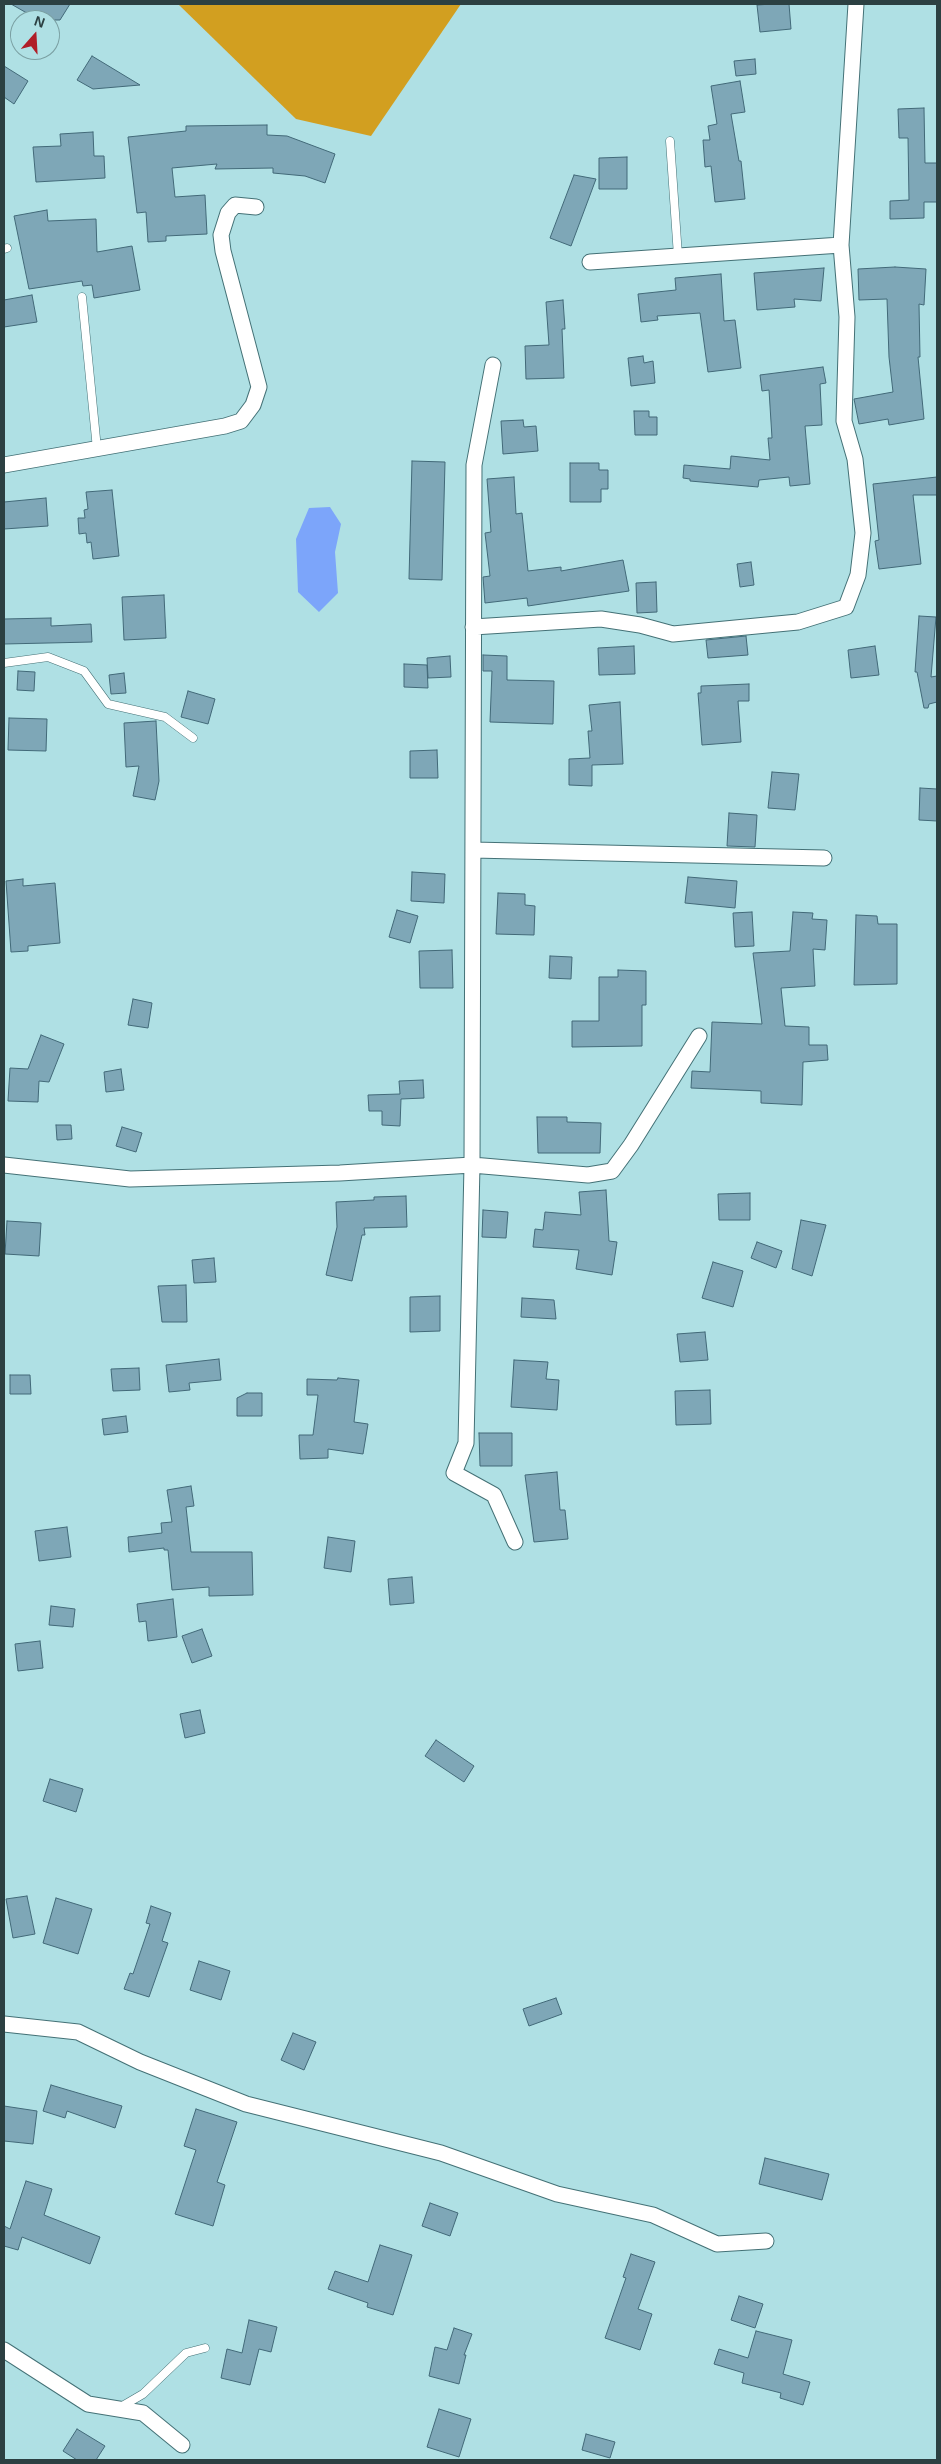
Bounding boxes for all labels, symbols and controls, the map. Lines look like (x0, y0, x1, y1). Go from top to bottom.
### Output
north arrow (10, 10, 60, 60)
text: N (32, 13, 47, 31)

